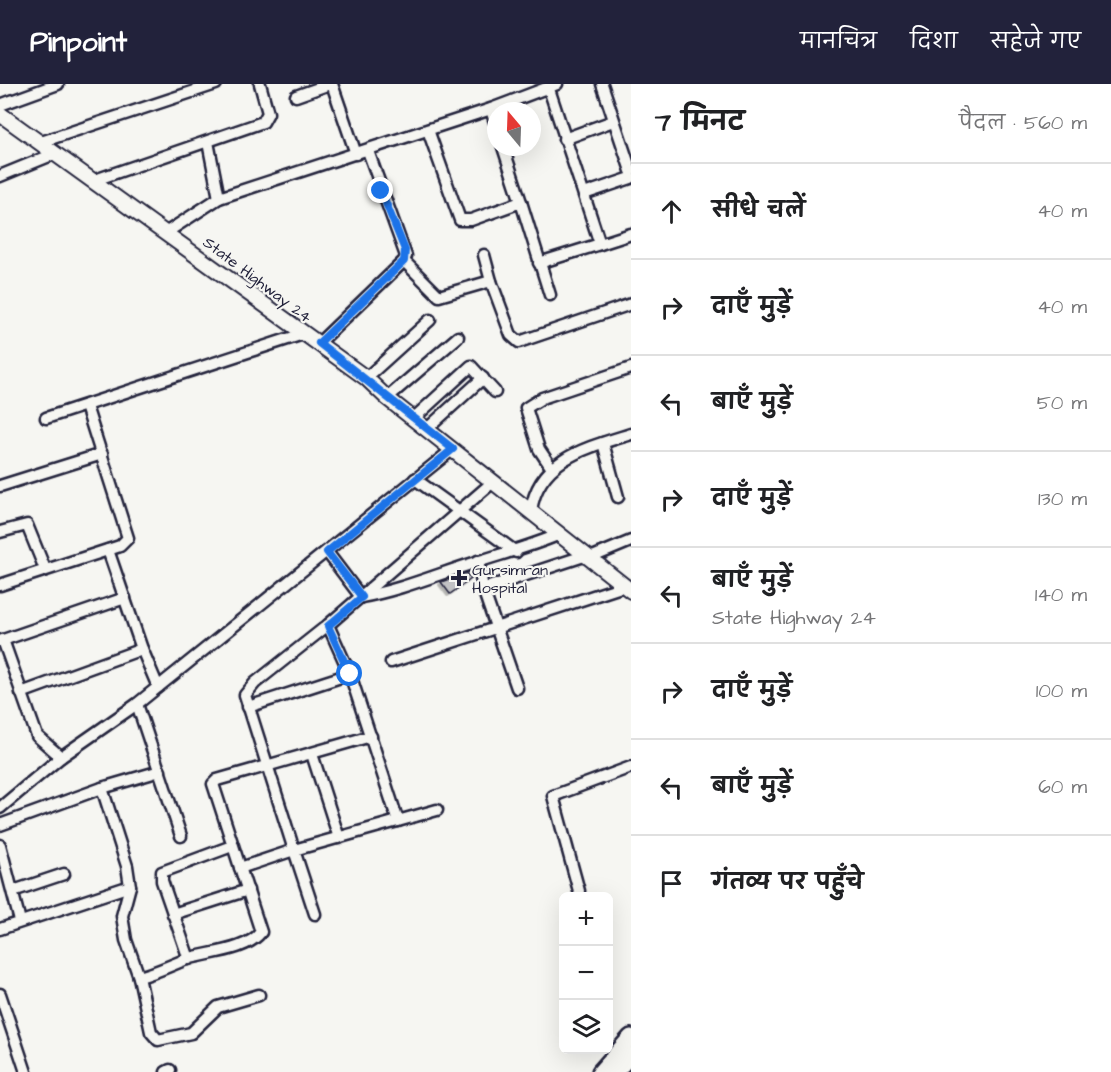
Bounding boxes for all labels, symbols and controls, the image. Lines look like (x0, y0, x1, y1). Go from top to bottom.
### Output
text: Pinpoint (30, 23, 127, 62)
text: मानचित्र (800, 27, 877, 56)
text: दिशा (910, 27, 958, 56)
text: सहेजे गए (991, 27, 1081, 56)
north arrow (487, 102, 541, 156)
text: 7 मिनट (655, 104, 745, 140)
text: पैदल · 560 m (959, 109, 1087, 137)
route end (367, 177, 393, 203)
icon: ahead (655, 195, 688, 228)
text: सीधे चलें (712, 195, 805, 226)
text: 40 m (1037, 197, 1087, 225)
street label: State Highway 24 (198, 232, 316, 329)
icon: right (655, 291, 688, 324)
text: दाएँ मुड़ें (712, 291, 792, 322)
text: 40 m (1037, 293, 1087, 321)
icon: left (655, 387, 688, 420)
text: बाएँ मुड़ें (712, 387, 792, 418)
text: 50 m (1037, 389, 1087, 417)
icon: right (655, 483, 688, 516)
text: दाएँ मुड़ें (712, 483, 792, 514)
text: 130 m (1038, 485, 1087, 513)
place label: Gursimran Hospital (472, 559, 548, 599)
text: बाएँ मुड़ें (712, 565, 792, 596)
marker: Gursimran Hospital (450, 569, 468, 587)
icon: left (655, 579, 688, 612)
text: 140 m (1035, 581, 1087, 609)
text: State Highway 24 (712, 604, 876, 632)
route start (336, 660, 362, 686)
icon: right (655, 675, 688, 708)
text: दाएँ मुड़ें (712, 675, 792, 706)
text: 100 m (1036, 677, 1087, 705)
icon: left (655, 771, 688, 804)
text: बाएँ मुड़ें (712, 771, 792, 802)
text: 60 m (1038, 773, 1087, 801)
icon: arrive (655, 867, 688, 900)
text: गंतव्य पर पहुँचे (712, 867, 863, 898)
map controls (559, 892, 613, 1054)
button: + (559, 892, 613, 946)
button: − (559, 946, 613, 1000)
button: layers (559, 1000, 613, 1054)

